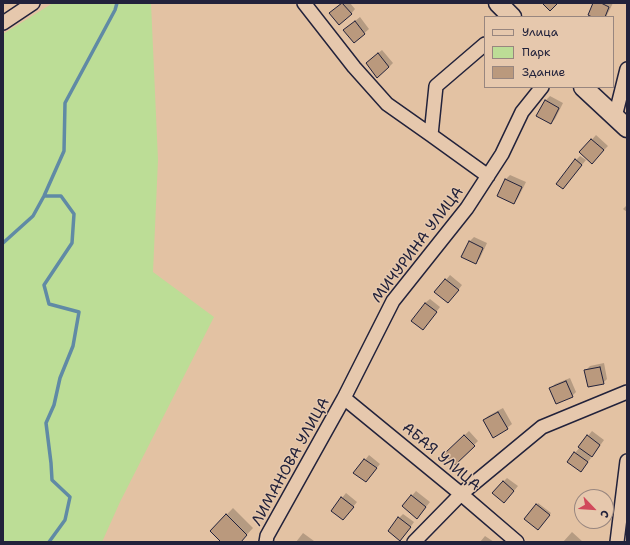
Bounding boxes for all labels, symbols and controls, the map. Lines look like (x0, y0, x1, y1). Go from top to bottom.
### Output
legend (484, 16, 614, 88)
text: Улица (522, 24, 558, 40)
text: Парк (522, 44, 550, 60)
text: Здание (522, 64, 565, 80)
street label: МИЧУРИНА УЛИЦА (369, 183, 467, 307)
street label: ЛИМАНОВА УЛИЦА (248, 395, 334, 529)
street label: АБАЯ УЛИЦА (398, 419, 484, 495)
north arrow (574, 489, 614, 529)
text: С (596, 508, 613, 520)

